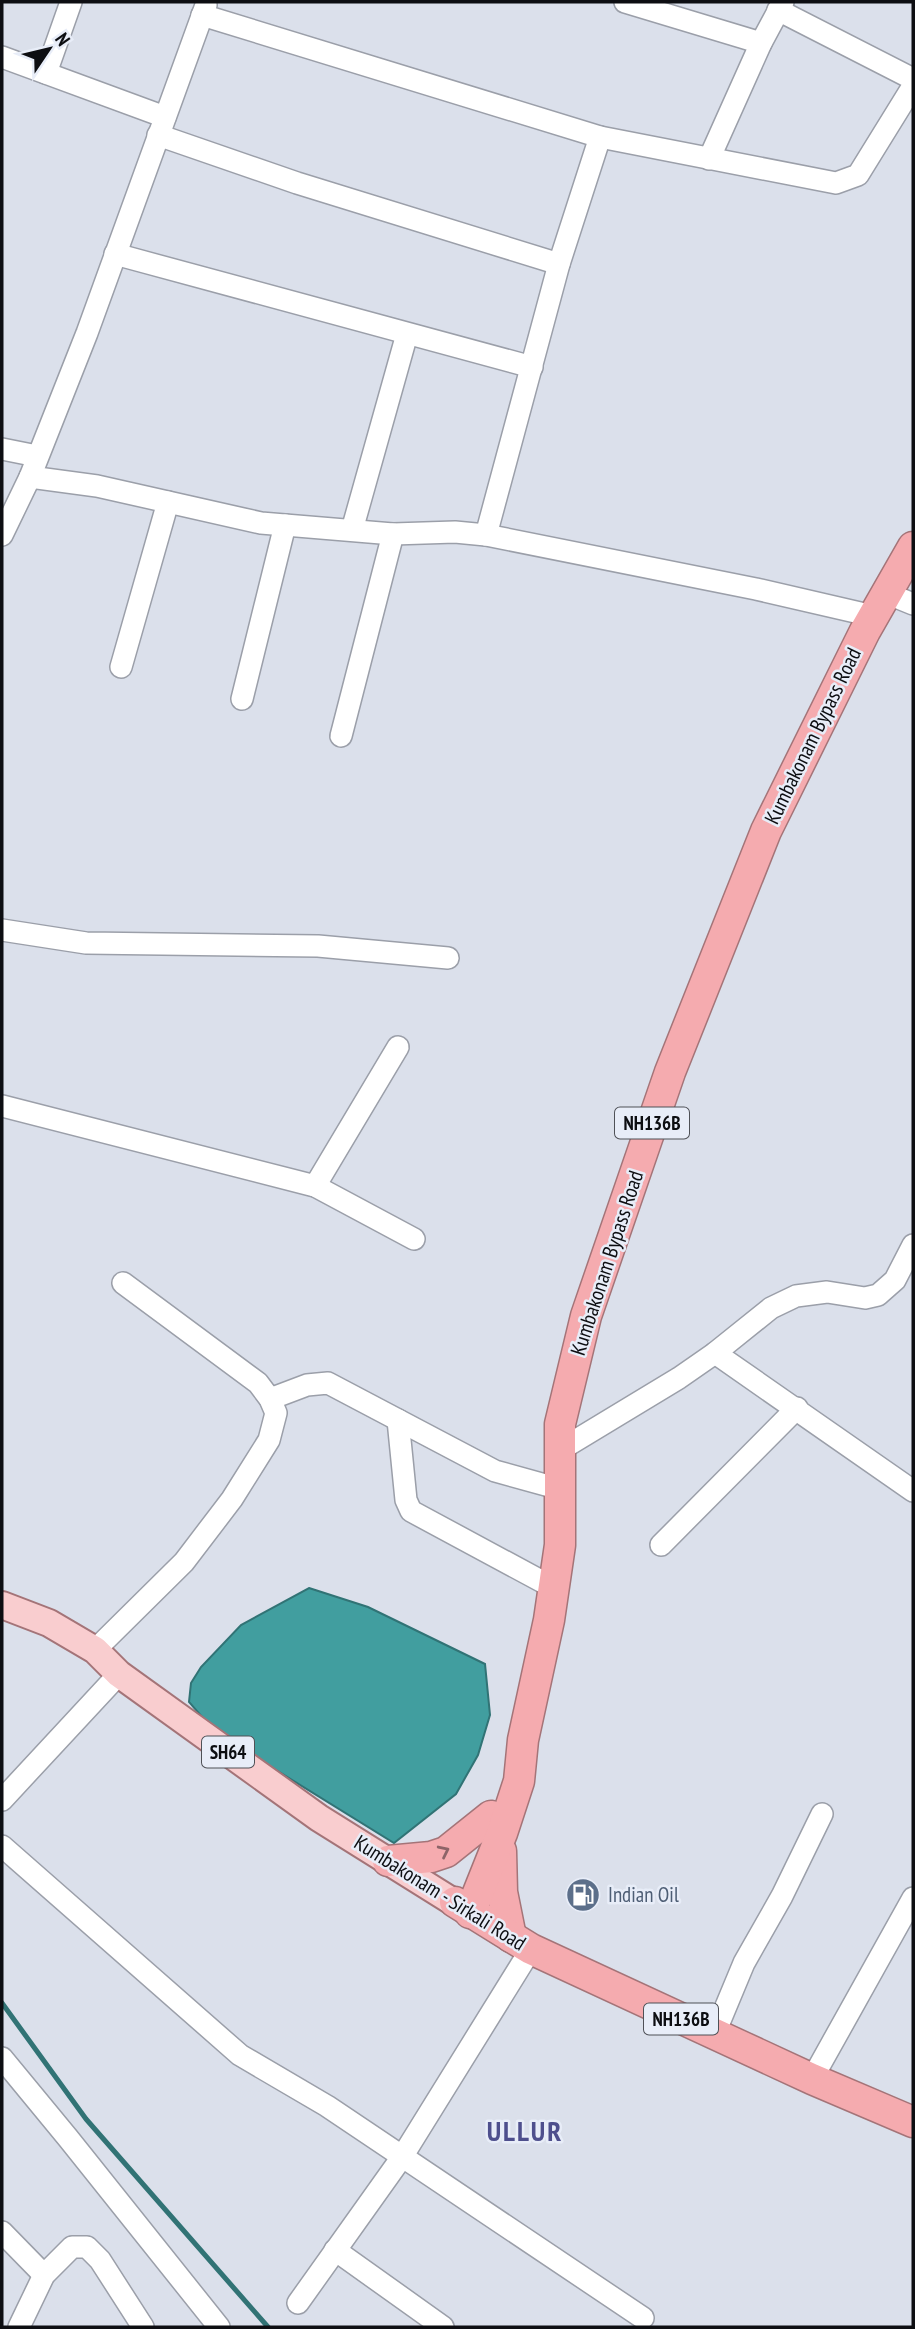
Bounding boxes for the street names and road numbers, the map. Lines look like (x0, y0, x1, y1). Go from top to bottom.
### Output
street label: Kumbakonam Bypass Road (758, 643, 867, 828)
road number: NH136B (615, 1107, 689, 1138)
street label: Kumbakonam Bypass Road (564, 1167, 649, 1359)
road number: SH64 (202, 1736, 254, 1768)
street label: Kumbakonam - Sirkali Road (349, 1829, 531, 1956)
road number: NH136B (644, 2004, 718, 2035)

